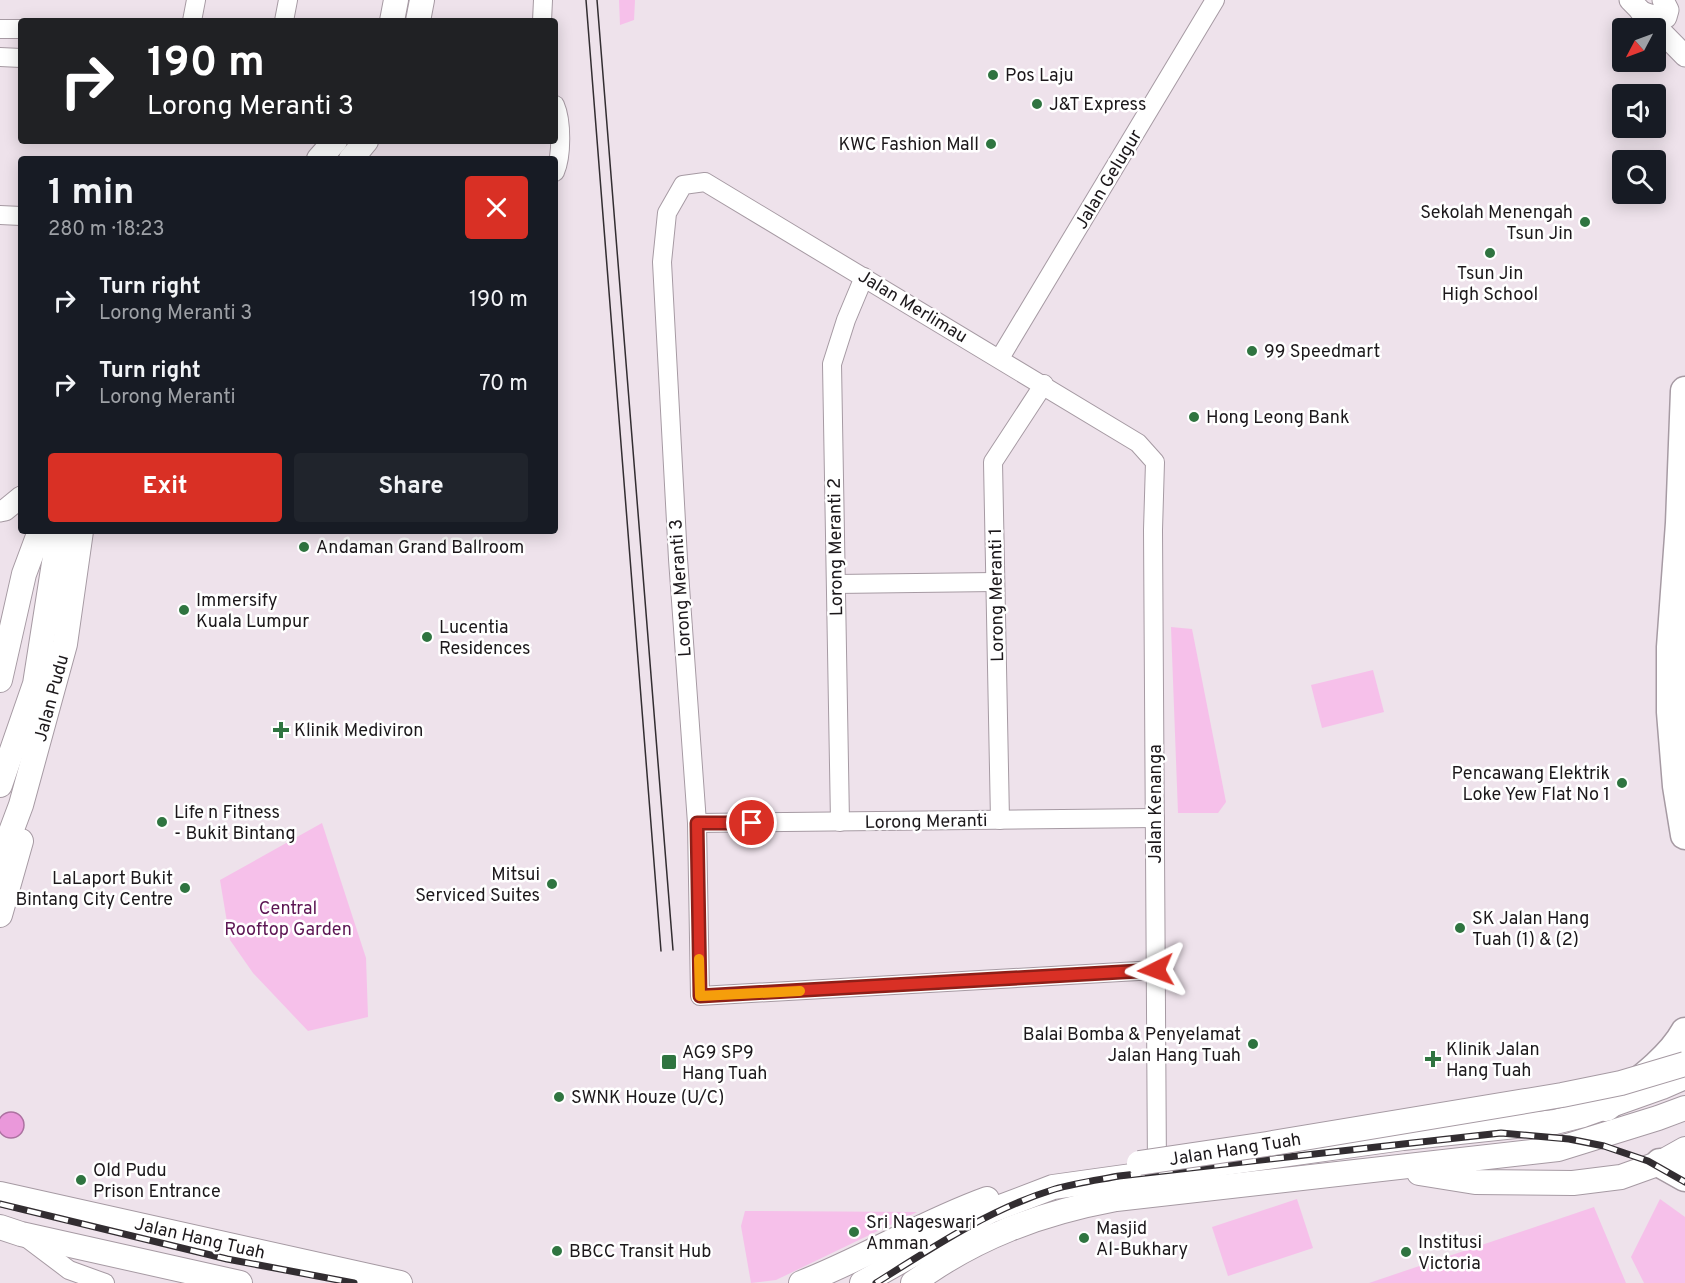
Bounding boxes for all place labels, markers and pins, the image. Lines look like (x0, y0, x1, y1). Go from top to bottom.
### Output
place label: Pos Laju (1005, 65, 1074, 88)
marker: Pos Laju (986, 68, 1000, 82)
place label: J&T Express (1049, 94, 1146, 117)
marker: J&T Express (1030, 97, 1044, 111)
place label: KWC Fashion Mall (838, 134, 979, 157)
marker: KWC Fashion Mall (984, 137, 998, 151)
place label: Sekolah Menengah Tsun Jin (1420, 202, 1573, 246)
marker: Sekolah Menengah Tsun Jin (1578, 215, 1592, 229)
marker: Tsun Jin High School (1483, 246, 1497, 260)
place label: Tsun Jin High School (1442, 263, 1538, 307)
place label: 99 Speedmart (1264, 341, 1380, 364)
marker: 99 Speedmart (1245, 344, 1259, 358)
place label: Hong Leong Bank (1206, 407, 1350, 430)
marker: Hong Leong Bank (1187, 410, 1201, 424)
place label: Andaman Grand Ballroom (316, 537, 524, 560)
marker: Andaman Grand Ballroom (297, 540, 311, 554)
place label: Immersify Kuala Lumpur (196, 590, 309, 634)
marker: Immersify Kuala Lumpur (177, 603, 191, 617)
place label: Lucentia Residences (439, 617, 531, 661)
marker: Lucentia Residences (420, 630, 434, 644)
place label: Klinik Mediviron (294, 720, 423, 743)
marker: Klinik Mediviron (272, 721, 290, 739)
place label: Pencawang Elektrik Loke Yew Flat No 1 (1451, 763, 1610, 807)
marker: Pencawang Elektrik Loke Yew Flat No 1 (1615, 776, 1629, 790)
pin (726, 797, 777, 848)
place label: Life n Fitness - Bukit Bintang (174, 802, 296, 846)
marker: Life n Fitness - Bukit Bintang (155, 815, 169, 829)
place label: Mitsui Serviced Suites (415, 864, 540, 908)
place label: LaLaport Bukit Bintang City Centre (15, 868, 173, 912)
marker: Mitsui Serviced Suites (545, 877, 559, 891)
marker: LaLaport Bukit Bintang City Centre (178, 881, 192, 895)
place label: SK Jalan Hang Tuah (1) & (2) (1472, 908, 1589, 952)
marker: SK Jalan Hang Tuah (1) & (2) (1453, 921, 1467, 935)
place label: Balai Bomba & Penyelamat Jalan Hang Tuah (1023, 1024, 1241, 1068)
marker: Balai Bomba & Penyelamat Jalan Hang Tuah (1246, 1037, 1260, 1051)
place label: Klinik Jalan Hang Tuah (1446, 1039, 1540, 1083)
place label: AG9 SP9 Hang Tuah (682, 1042, 767, 1086)
marker: Klinik Jalan Hang Tuah (1424, 1050, 1442, 1068)
marker: AG9 SP9 Hang Tuah (660, 1053, 678, 1071)
place label: SWNK Houze (U/C) (571, 1087, 724, 1110)
marker: SWNK Houze (U/C) (552, 1090, 566, 1104)
place label: Old Pudu Prison Entrance (93, 1160, 221, 1204)
marker: Old Pudu Prison Entrance (74, 1173, 88, 1187)
place label: Sri Nageswari Amman (866, 1212, 976, 1256)
place label: Masjid Al-Bukhary (1096, 1218, 1188, 1262)
marker: Sri Nageswari Amman (847, 1225, 861, 1239)
marker: Masjid Al-Bukhary (1077, 1231, 1091, 1245)
place label: Institusi Victoria (1418, 1232, 1482, 1276)
place label: BBCC Transit Hub (569, 1241, 711, 1264)
marker: BBCC Transit Hub (550, 1244, 564, 1258)
marker: Institusi Victoria (1399, 1245, 1413, 1259)

